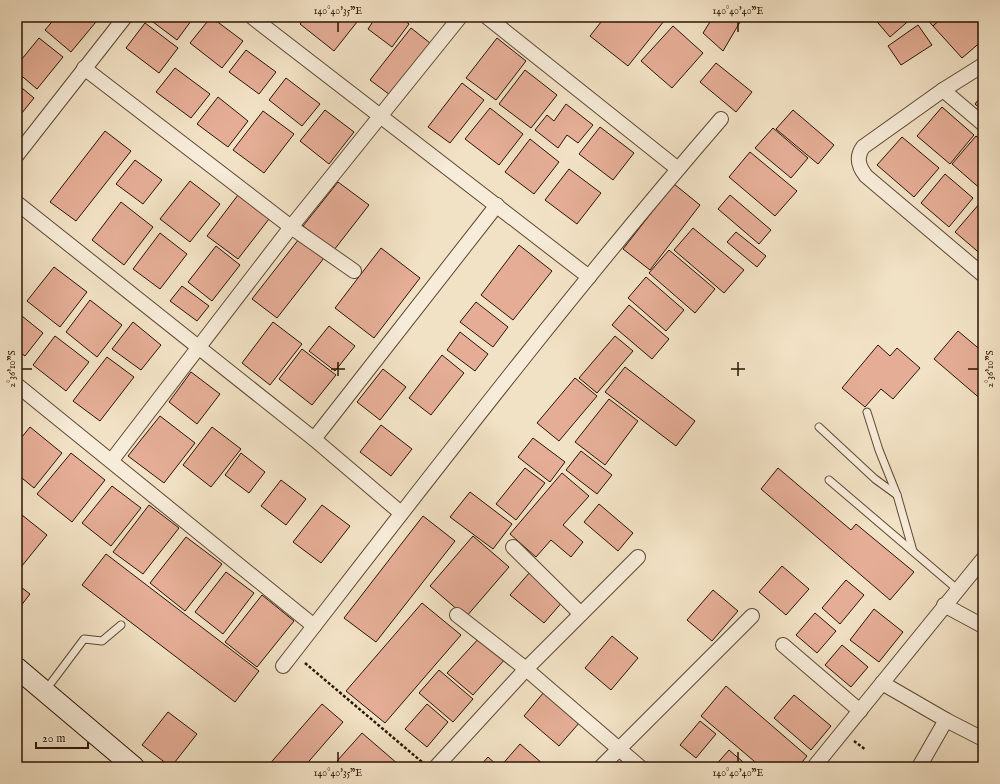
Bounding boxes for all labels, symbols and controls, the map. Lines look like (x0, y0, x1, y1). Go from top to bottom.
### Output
text: 140°40'35"E (314, 5, 362, 18)
text: 140°40'40"E (713, 5, 764, 18)
text: 2°36'10"S (6, 350, 19, 388)
text: 2°36'10"S (984, 350, 997, 388)
scale bar (36, 724, 88, 750)
text: 20 m (42, 731, 65, 746)
text: 140°40'35"E (314, 767, 362, 780)
text: 140°40'40"E (713, 767, 764, 780)

